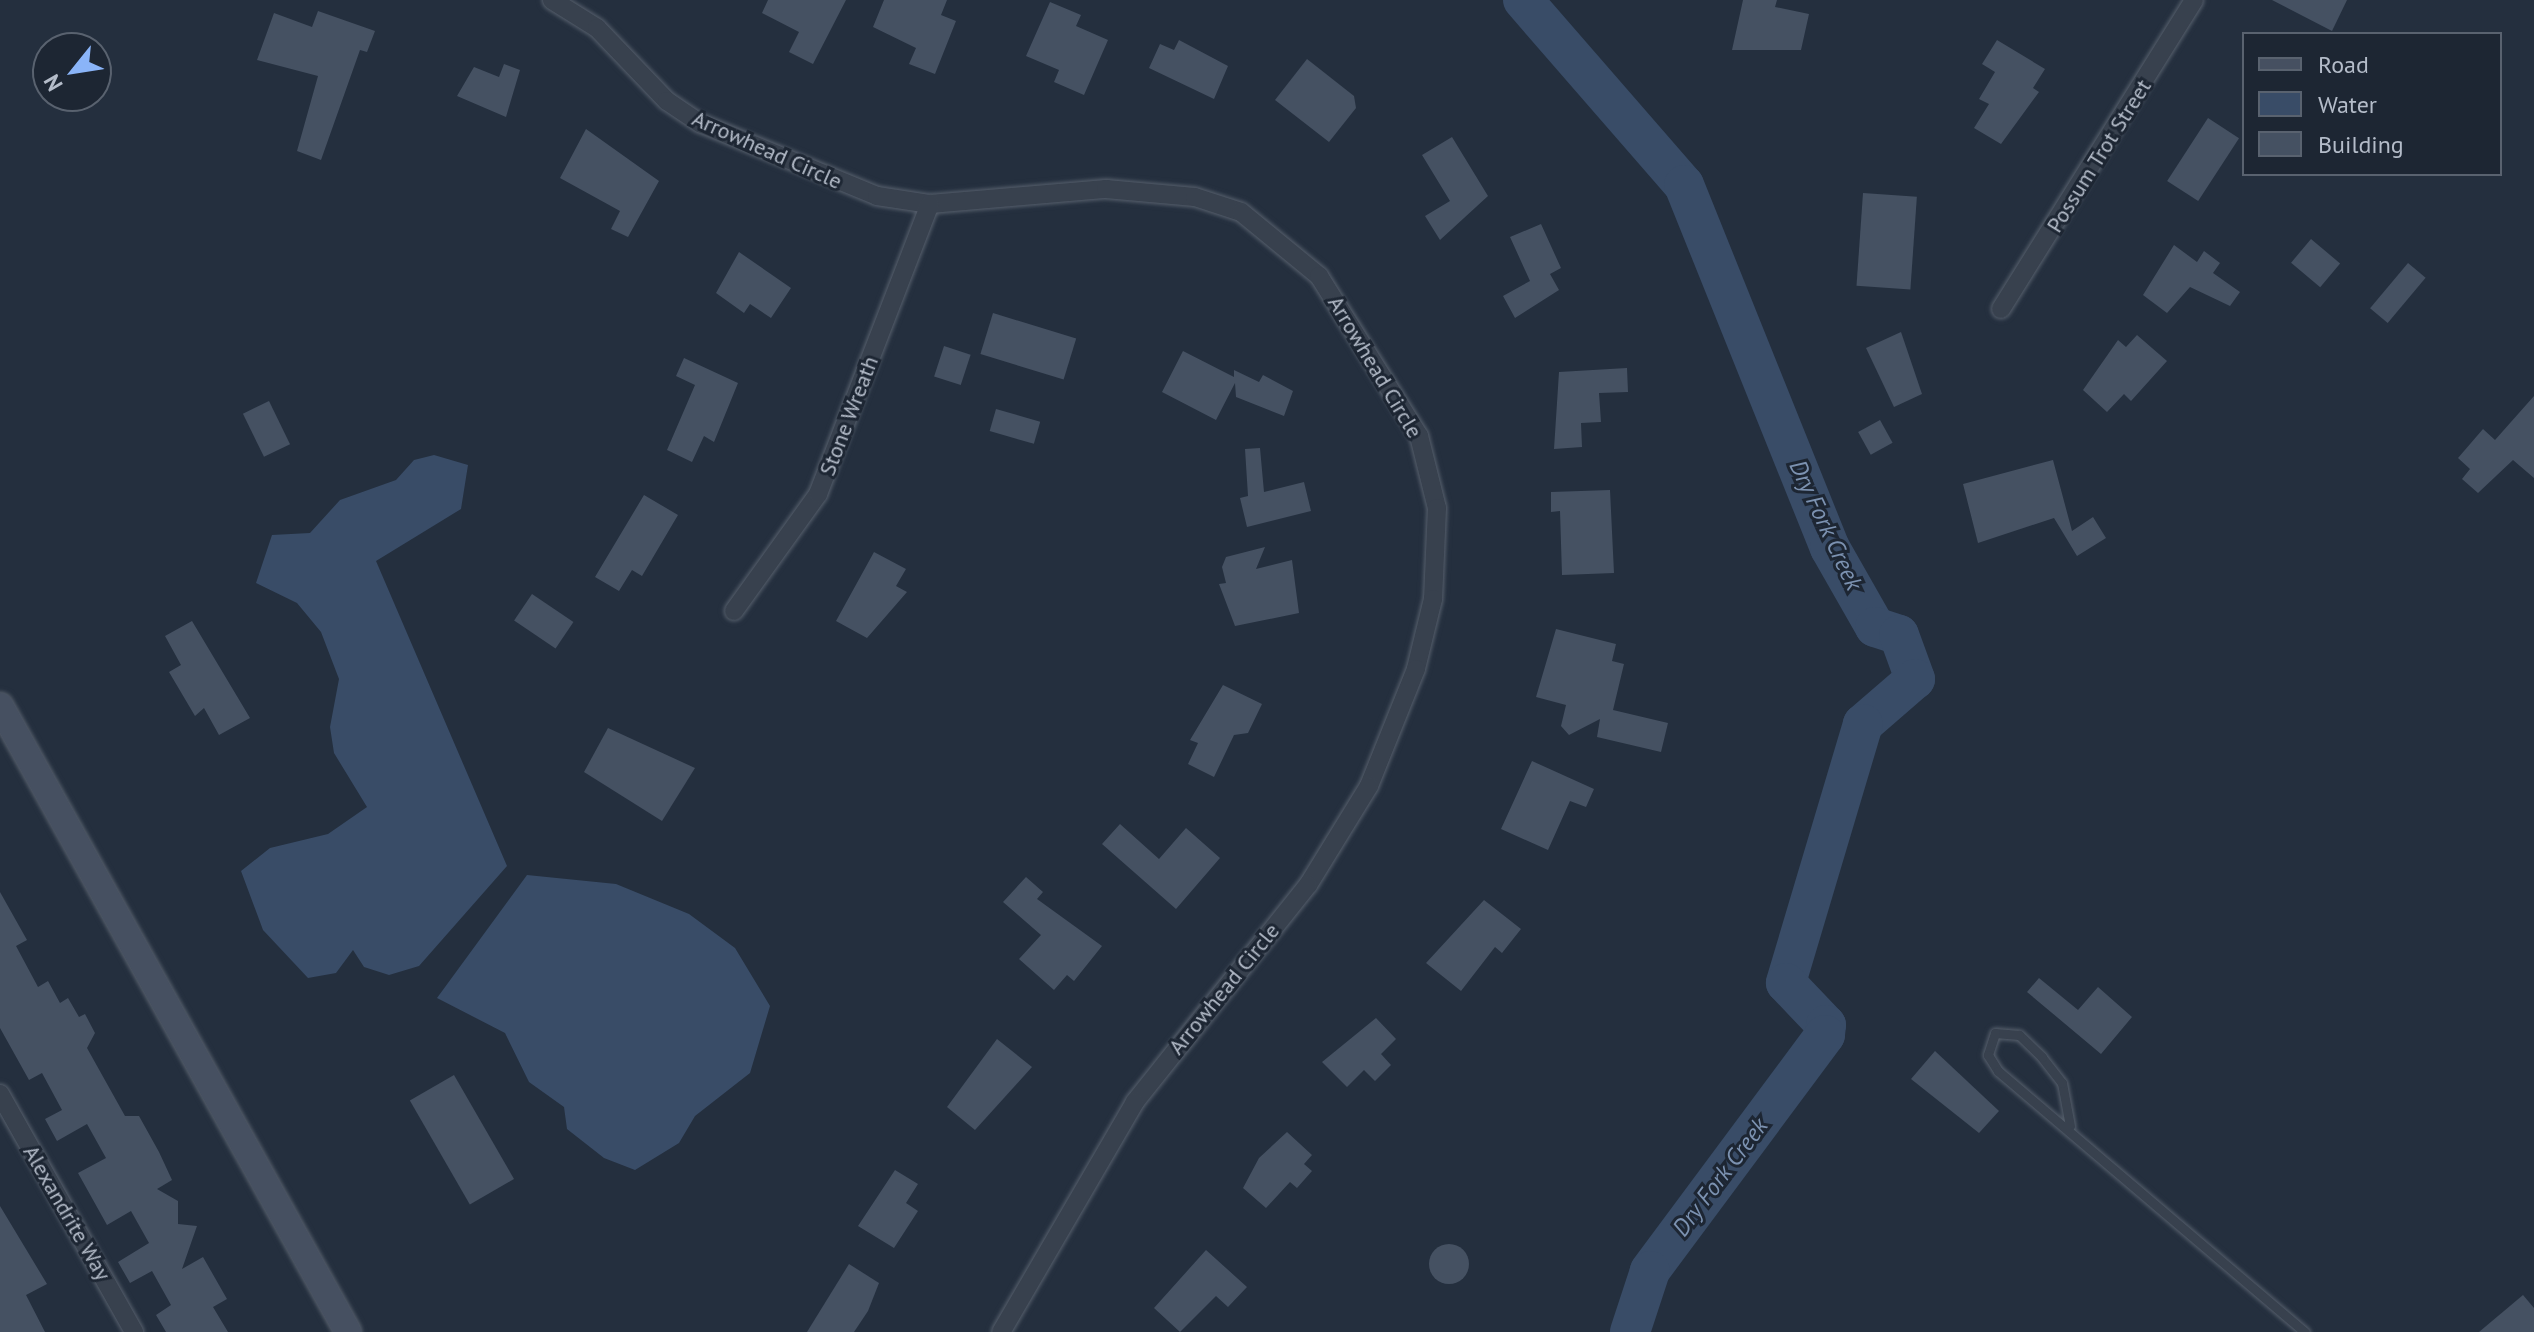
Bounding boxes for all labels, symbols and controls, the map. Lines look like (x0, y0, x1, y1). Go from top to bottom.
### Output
north arrow (32, 32, 112, 112)
legend (2242, 32, 2502, 176)
text: Road (2318, 49, 2369, 80)
text: N (37, 70, 69, 96)
street label: Possum Trot Street (2041, 74, 2157, 238)
text: Water (2318, 89, 2377, 120)
street label: Arrowhead Circle (688, 105, 846, 195)
text: Building (2318, 129, 2404, 160)
street label: Arrowhead Circle (1322, 291, 1428, 443)
street label: Stone Wreath (814, 352, 884, 480)
water label: Dry Fork Creek (1783, 455, 1869, 595)
street label: Arrowhead Circle (1163, 918, 1285, 1060)
water label: Dry Fork Creek (1666, 1112, 1774, 1242)
street label: Alexandrite Way (18, 1140, 116, 1286)

